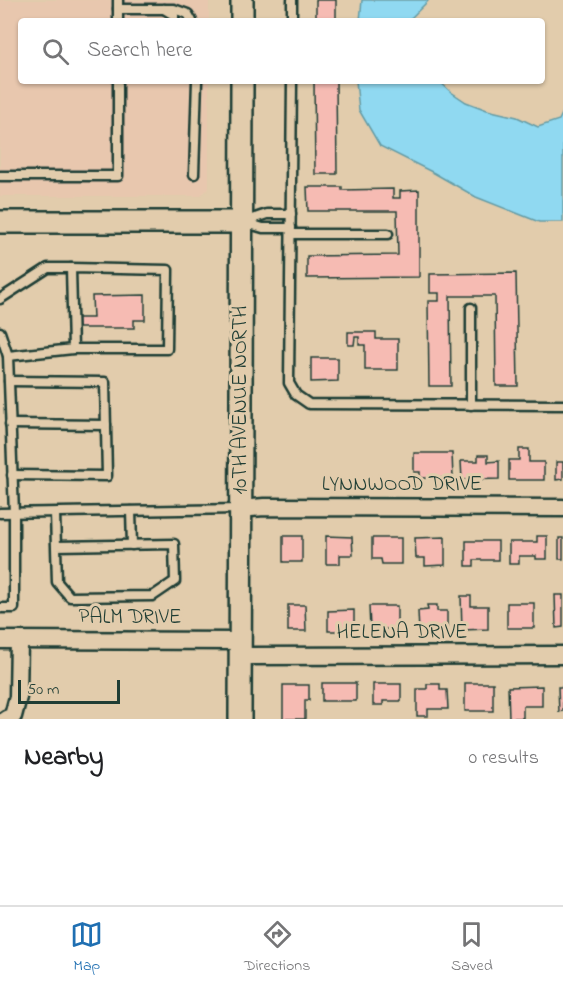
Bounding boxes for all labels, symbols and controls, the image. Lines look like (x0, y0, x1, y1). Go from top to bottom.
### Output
search box (18, 18, 545, 84)
icon: search (39, 35, 72, 68)
text: Search here (87, 35, 192, 67)
street label: 10TH AVENUE NORTH (226, 306, 256, 494)
street label: LYNNWOOD DRIVE (322, 470, 482, 500)
street label: PALM DRIVE (79, 603, 181, 633)
street label: HELENA DRIVE (336, 618, 468, 648)
scale bar (18, 677, 120, 704)
text: 50 m (27, 678, 59, 702)
text: Nearby (24, 739, 103, 777)
text: 0 results (468, 744, 539, 773)
tab: Map (70, 918, 103, 978)
tab: Directions (244, 918, 310, 978)
tab: Saved (451, 918, 493, 978)

